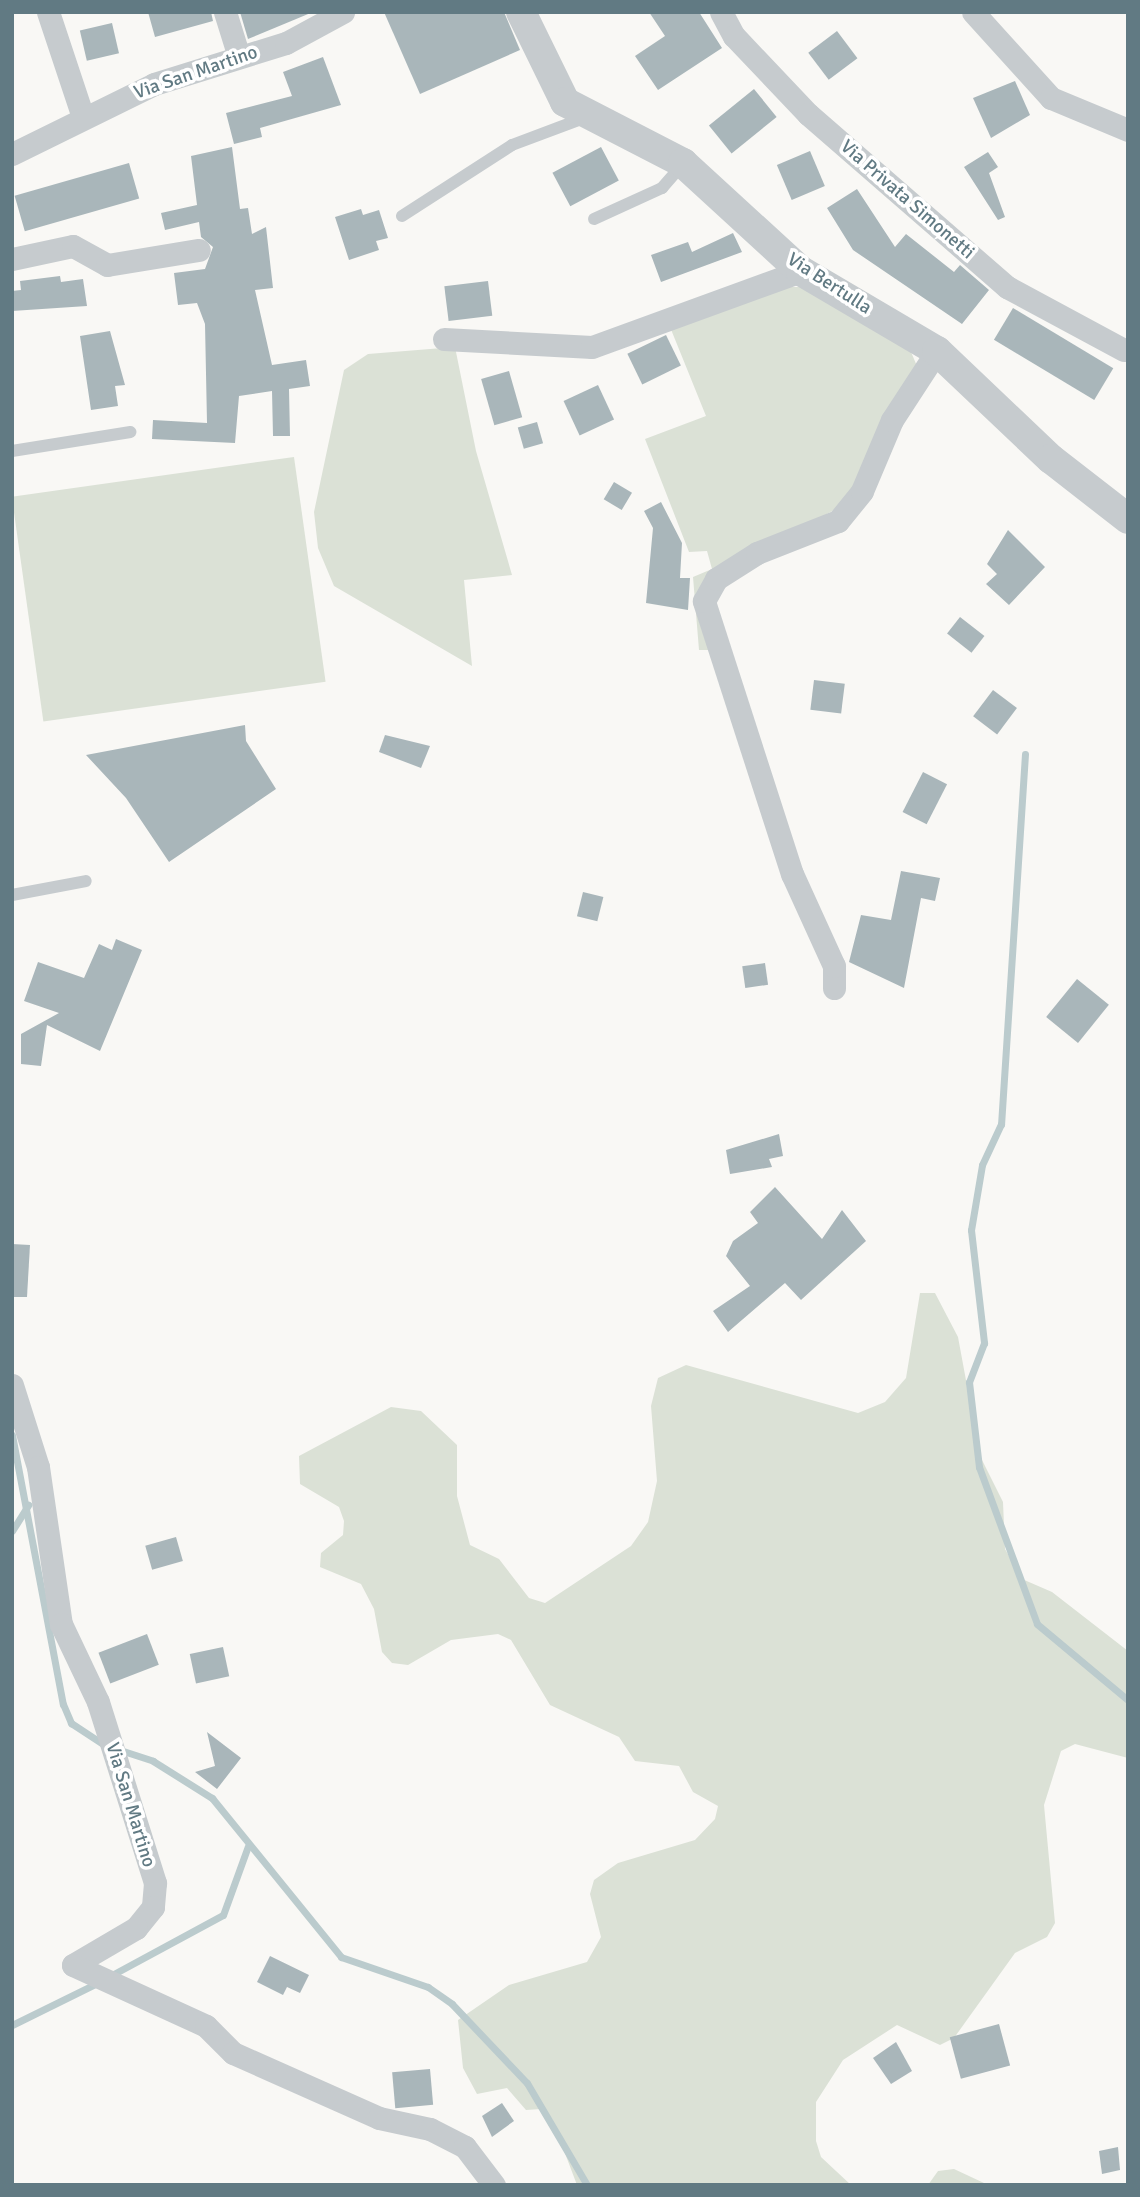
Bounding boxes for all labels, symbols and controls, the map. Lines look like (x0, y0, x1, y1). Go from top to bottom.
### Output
street label: Via San Martino (131, 41, 261, 105)
street label: Via Privata Simonetti (835, 136, 979, 264)
street label: Via Bertulla (783, 248, 875, 320)
street label: Via San Martino (100, 1740, 160, 1870)

